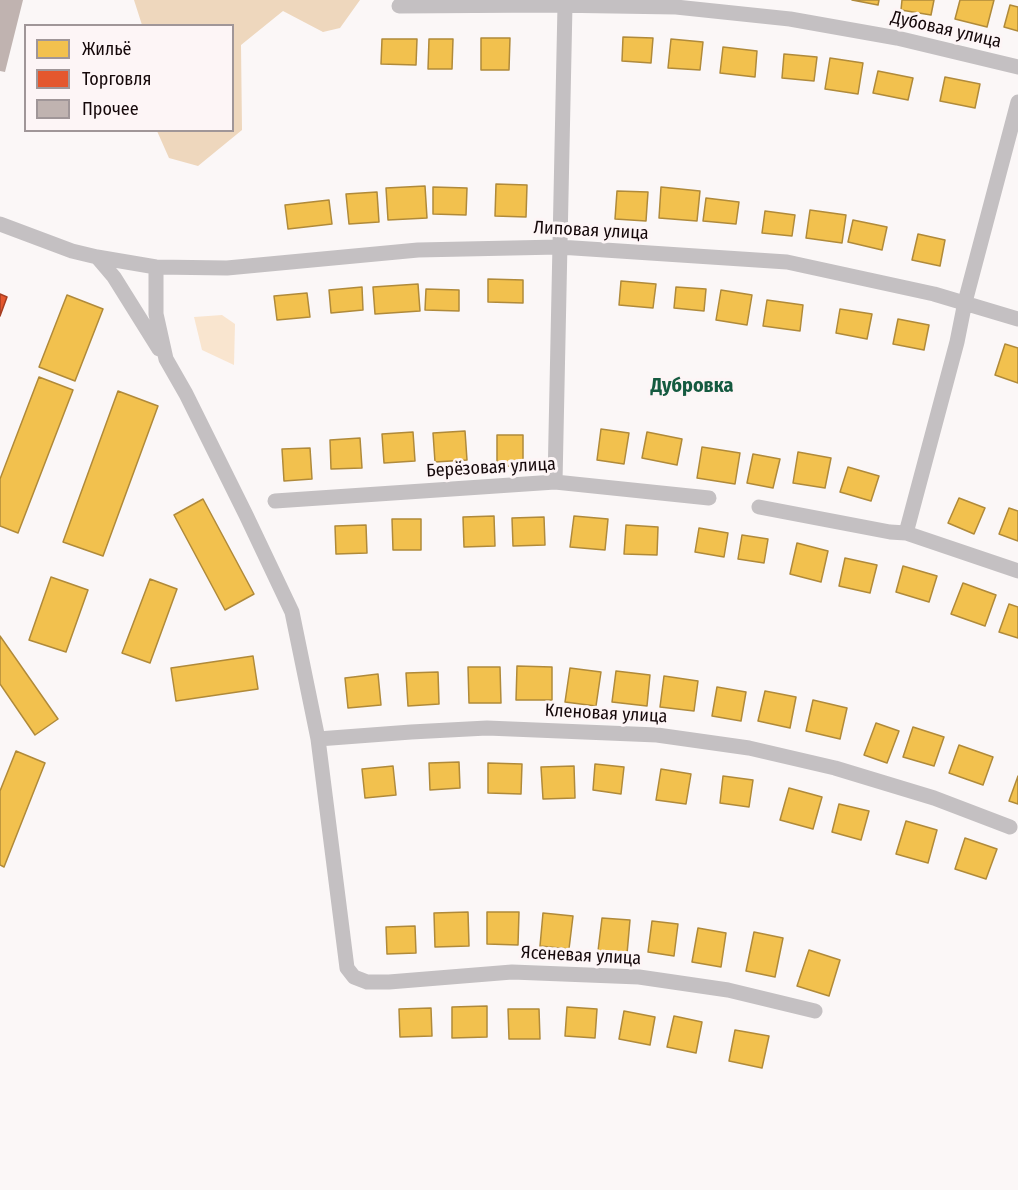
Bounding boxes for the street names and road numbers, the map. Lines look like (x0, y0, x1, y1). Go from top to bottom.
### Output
street label: Дубовая улица (889, 7, 1003, 53)
street label: Липовая улица (533, 217, 649, 245)
street label: Берёзовая улица (426, 454, 556, 482)
street label: Кленовая улица (544, 700, 668, 728)
street label: Ясеневая улица (520, 942, 642, 970)

